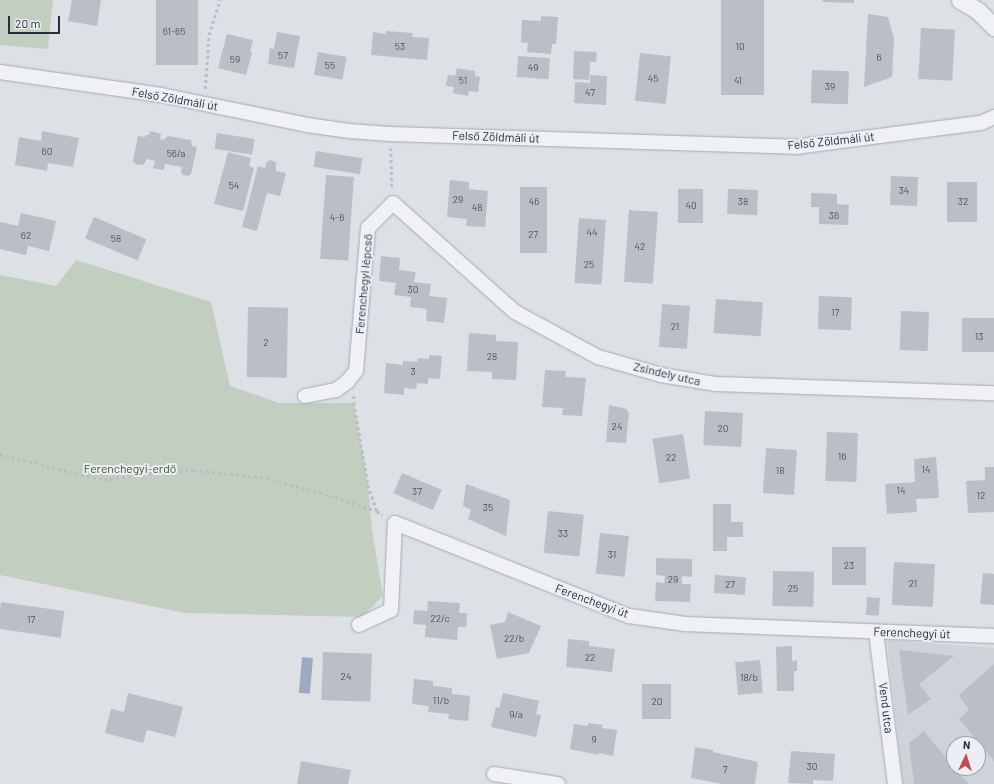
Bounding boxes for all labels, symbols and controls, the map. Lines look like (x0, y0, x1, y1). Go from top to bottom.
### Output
scale bar (10, 8, 62, 34)
text: 20 m (15, 16, 41, 30)
house number: 61-65 (163, 26, 185, 38)
house number: 53 (395, 41, 405, 53)
house number: 10 (735, 41, 745, 53)
house number: 57 (278, 50, 288, 62)
house number: 6 (876, 52, 882, 64)
house number: 59 (230, 54, 240, 66)
house number: 55 (325, 60, 335, 72)
house number: 49 (528, 62, 538, 74)
house number: 45 (648, 73, 658, 85)
house number: 51 (459, 75, 467, 87)
house number: 41 (734, 75, 742, 87)
house number: 39 (825, 81, 835, 93)
street label: Felső Zöldmáli út (131, 84, 219, 114)
house number: 47 (585, 87, 595, 99)
street label: Felső Zöldmáli út (452, 128, 540, 146)
street label: Felső Zöldmáli út (787, 129, 875, 153)
house number: 60 (42, 146, 52, 158)
house number: 56/a (167, 148, 185, 160)
house number: 54 (229, 180, 239, 192)
house number: 34 (899, 185, 909, 197)
house number: 29 (453, 194, 463, 206)
house number: 46 (529, 196, 539, 208)
house number: 38 (738, 196, 748, 208)
house number: 32 (958, 196, 968, 208)
house number: 40 (685, 200, 697, 212)
house number: 48 (472, 202, 482, 214)
house number: 36 (829, 210, 839, 222)
house number: 4-6 (330, 212, 344, 224)
house number: 44 (586, 227, 598, 239)
house number: 27 (528, 229, 538, 241)
house number: 62 (21, 230, 31, 242)
house number: 58 (111, 233, 121, 245)
street label: Ferenchegyi lépcső (352, 233, 376, 335)
house number: 42 (635, 241, 645, 253)
house number: 25 (584, 259, 594, 271)
house number: 30 (408, 284, 418, 296)
house number: 17 (831, 307, 839, 319)
house number: 21 (671, 321, 679, 333)
house number: 13 (975, 331, 983, 343)
house number: 2 (263, 337, 269, 349)
house number: 28 (487, 351, 497, 363)
street label: Zsindely utca (632, 359, 702, 389)
house number: 3 (410, 366, 416, 378)
house number: 24 (612, 421, 622, 433)
house number: 20 (717, 423, 729, 435)
house number: 16 (838, 451, 846, 463)
house number: 22 (666, 452, 676, 464)
park label: Ferenchegyi-erdő (84, 462, 176, 476)
house number: 14 (921, 464, 931, 476)
house number: 18 (776, 465, 784, 477)
house number: 14 (896, 485, 906, 497)
house number: 37 (412, 486, 422, 498)
house number: 12 (977, 490, 985, 502)
house number: 35 (483, 502, 493, 514)
house number: 33 (558, 528, 568, 540)
house number: 31 (608, 549, 616, 561)
house number: 23 (844, 560, 854, 572)
house number: 29 (668, 574, 678, 586)
house number: 21 (909, 578, 917, 590)
house number: 27 (725, 579, 735, 591)
street label: Ferenchegyi út (553, 581, 631, 621)
house number: 25 (788, 583, 798, 595)
house number: 22/c (430, 613, 450, 625)
house number: 17 (27, 614, 35, 626)
street label: Ferenchegyi út (873, 624, 951, 642)
house number: 22/b (504, 633, 524, 645)
house number: 22 (585, 652, 595, 664)
house number: 24 (341, 671, 351, 683)
house number: 18/b (740, 672, 758, 684)
street label: Vend utca (876, 682, 896, 734)
house number: 11/b (433, 695, 449, 707)
house number: 20 (651, 696, 663, 708)
house number: 9/a (509, 709, 523, 721)
house number: 9 (591, 734, 597, 746)
north arrow (946, 736, 986, 776)
text: N (963, 738, 971, 751)
house number: 30 (807, 761, 817, 773)
house number: 7 (723, 764, 727, 776)

